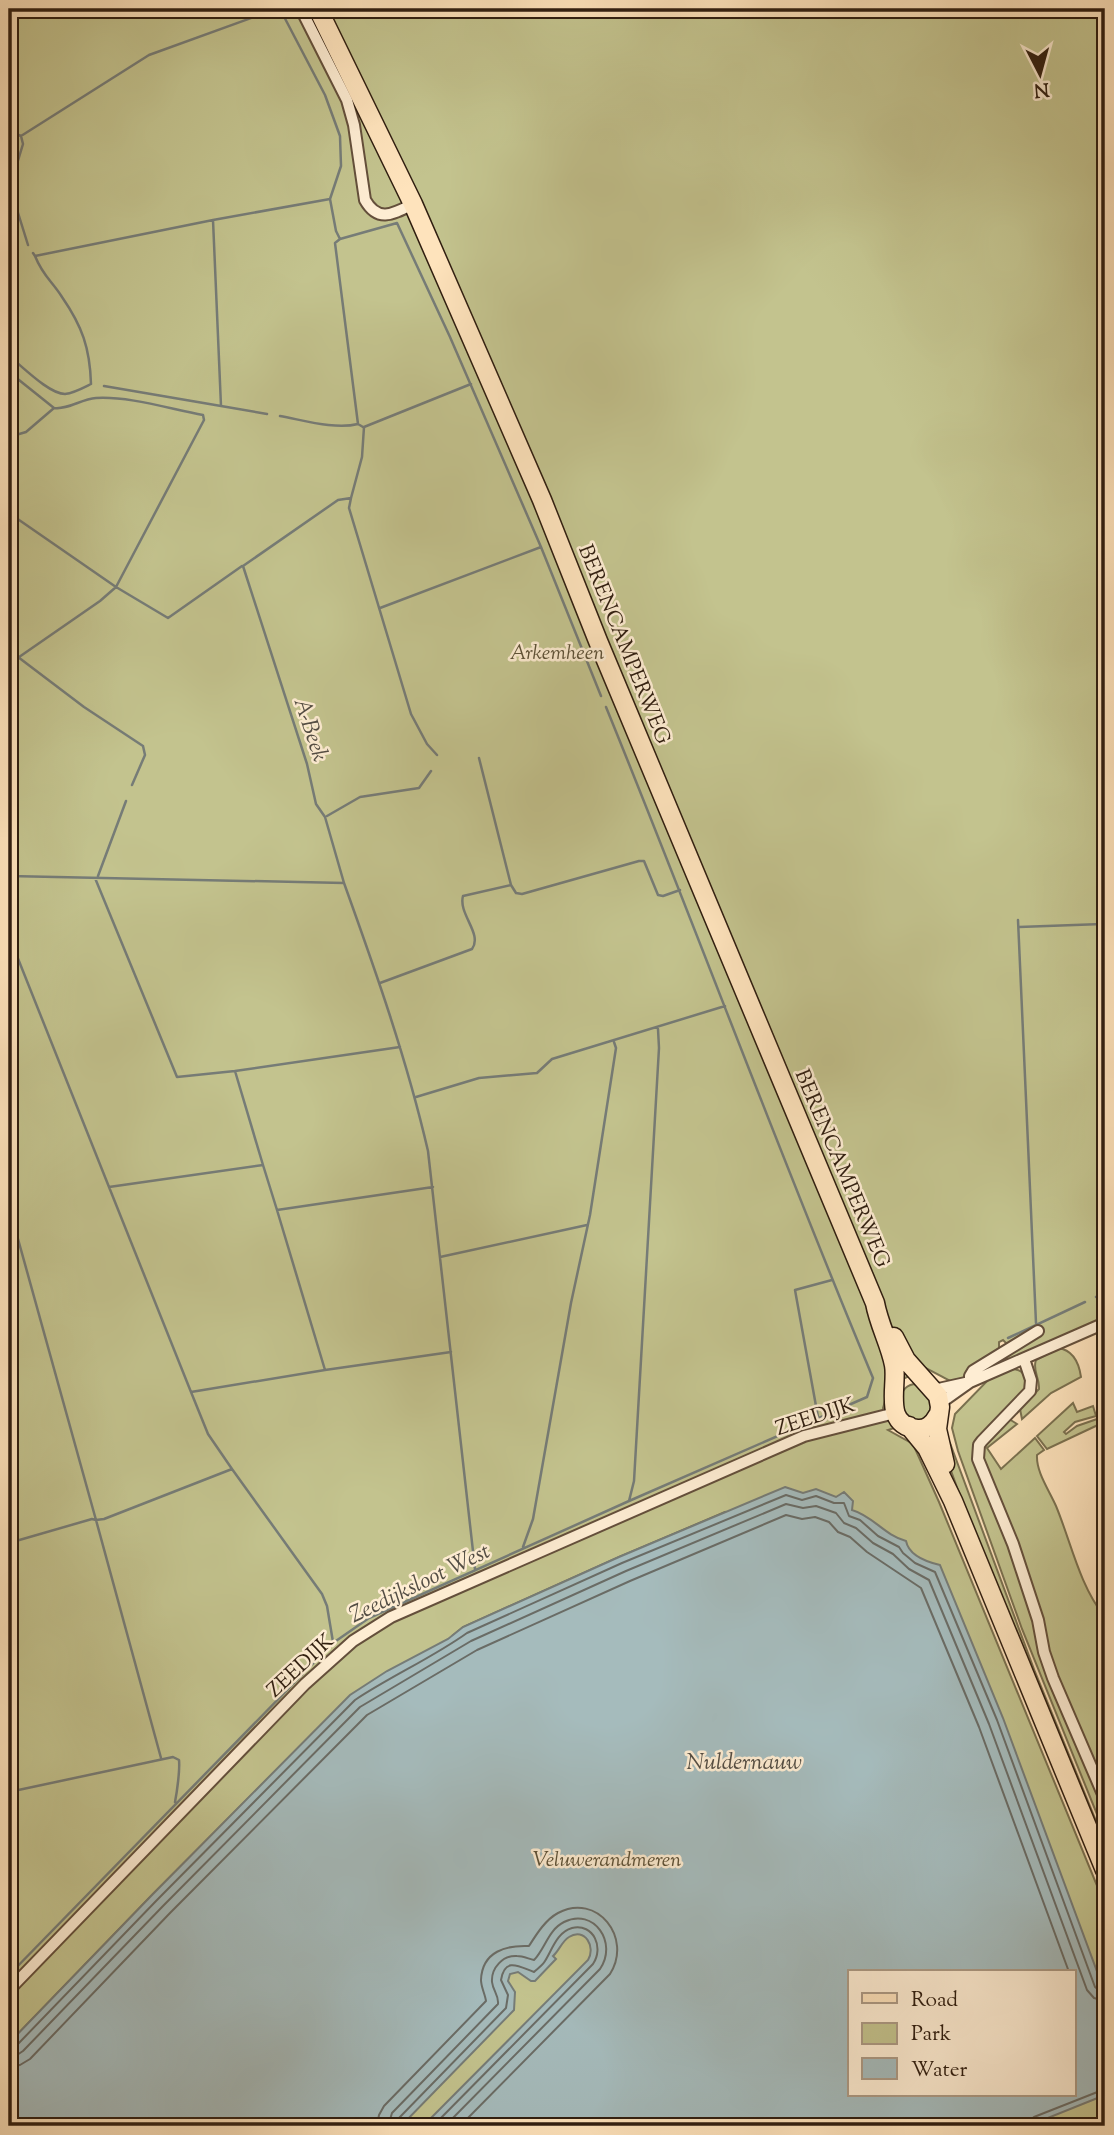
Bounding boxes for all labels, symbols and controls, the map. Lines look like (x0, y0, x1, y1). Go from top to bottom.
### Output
north arrow (1006, 38, 1076, 108)
text: N (1033, 74, 1050, 103)
street label: BERENCAMPERWEG (569, 540, 677, 749)
park label: Arkemheen (510, 639, 604, 669)
water label: A-Beek (284, 694, 335, 766)
street label: BERENCAMPERWEG (786, 1065, 897, 1273)
street label: ZEEDIJK (772, 1391, 859, 1445)
water label: Zeedijksloot West (344, 1536, 496, 1633)
street label: ZEEDIJK (261, 1628, 342, 1705)
water label: Nuldernauw (686, 1747, 802, 1780)
park label: Veluwerandmeren (533, 1846, 681, 1876)
legend (848, 1970, 1076, 2096)
text: Road (911, 1986, 958, 2016)
text: Park (911, 2020, 952, 2050)
text: Water (911, 2056, 968, 2086)

